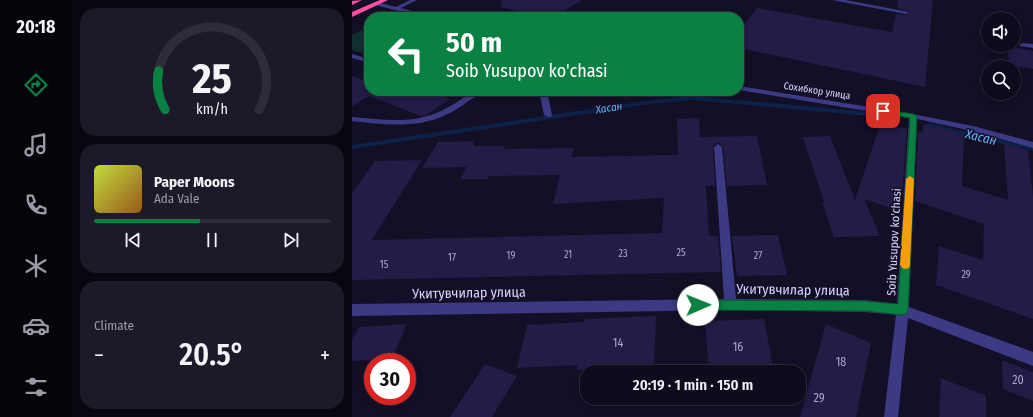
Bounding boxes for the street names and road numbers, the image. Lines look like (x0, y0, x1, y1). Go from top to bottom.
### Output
street label: Сохибкор улица (783, 80, 851, 102)
street label: Soib Yusupov ko'chasi (884, 188, 904, 296)
street label: Укитувчилар улица (735, 280, 850, 299)
street label: Укитувчилар улица (411, 284, 526, 303)

